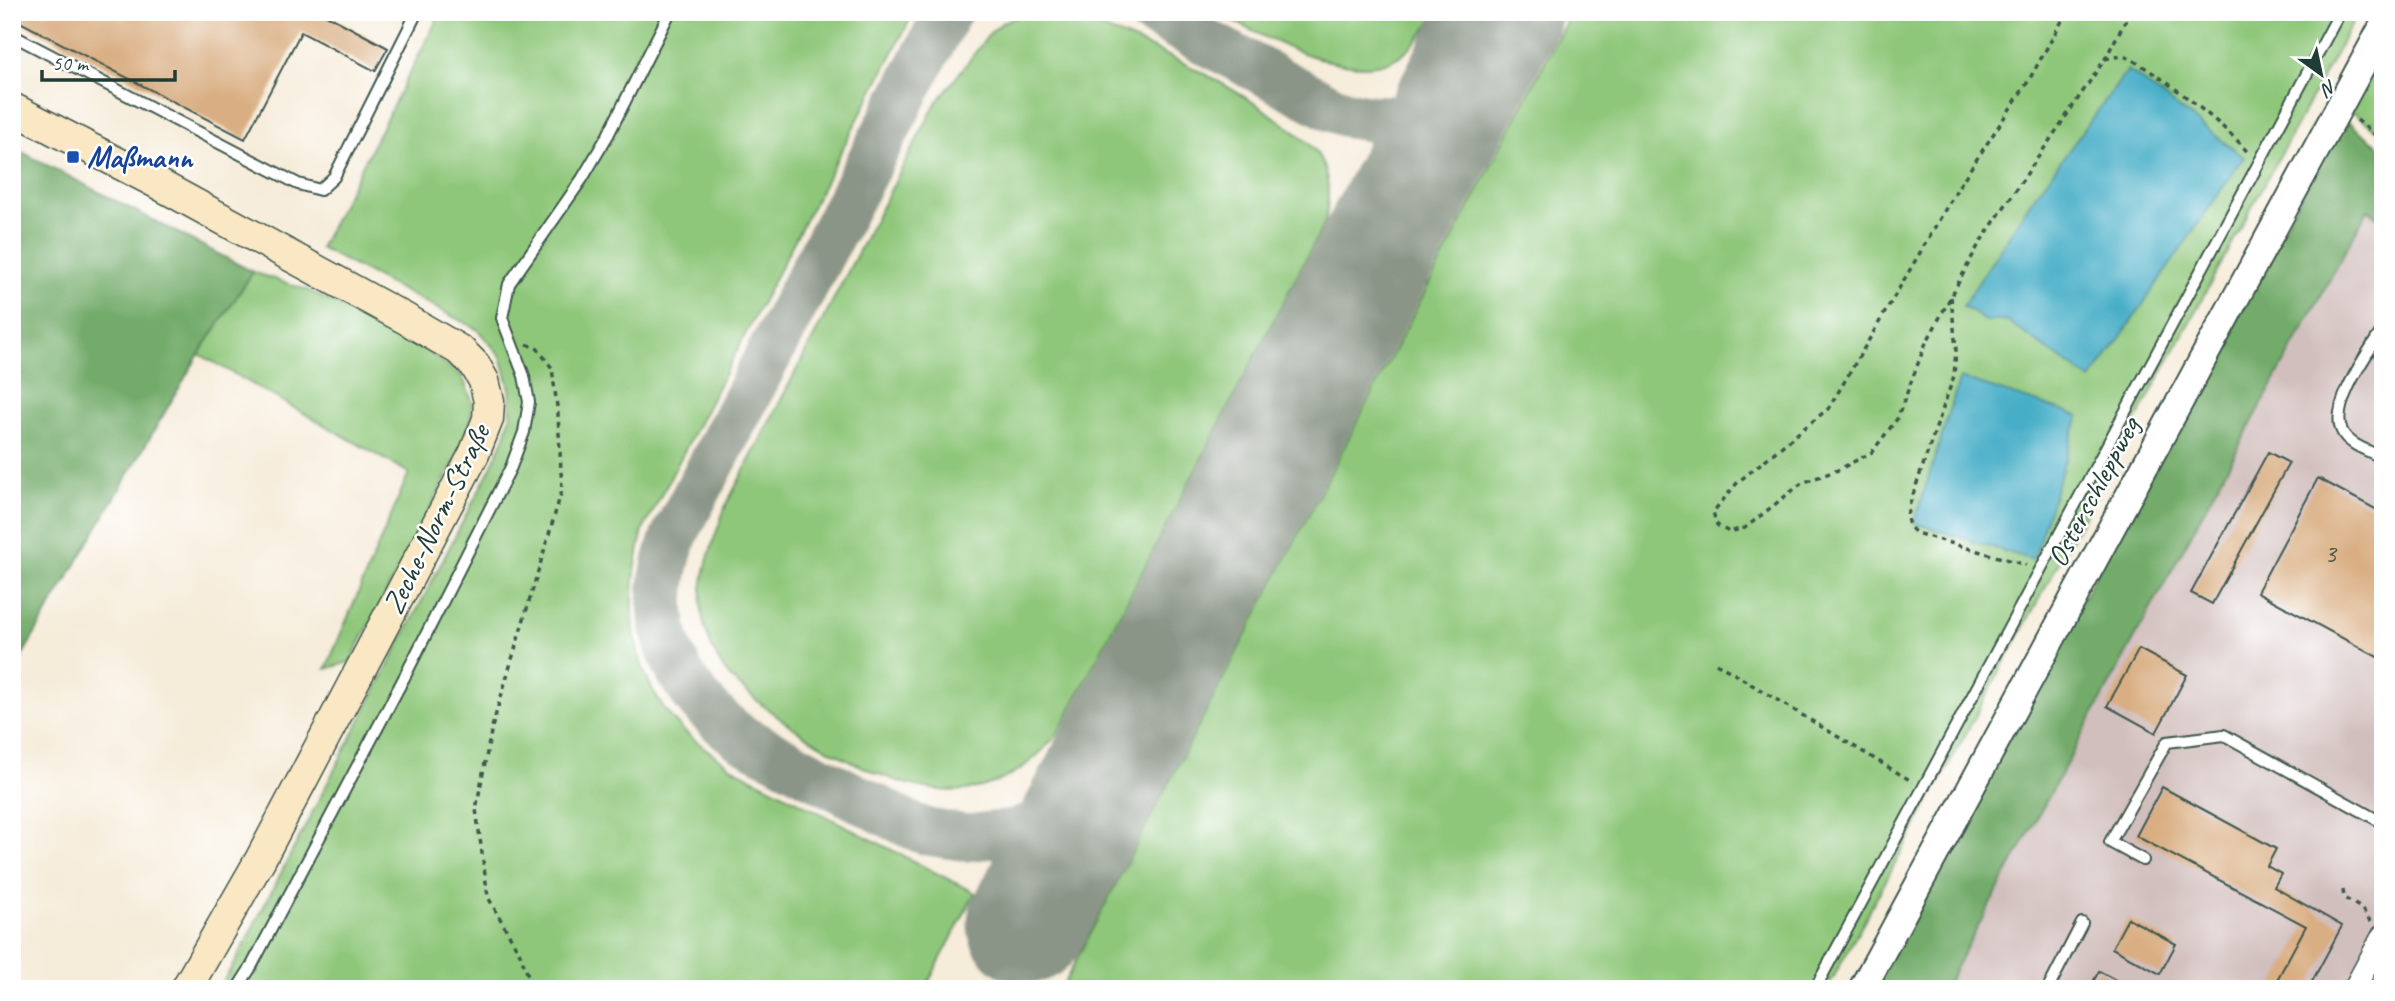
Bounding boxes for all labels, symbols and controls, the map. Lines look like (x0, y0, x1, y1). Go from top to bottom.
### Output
scale bar (42, 38, 175, 82)
north arrow (2286, 38, 2356, 108)
text: 50 m (52, 50, 90, 76)
text: N (2316, 74, 2341, 102)
place label: Maßmann (87, 138, 194, 176)
marker: Maßmann (65, 149, 81, 165)
street label: Osterschleppweg (2038, 409, 2149, 573)
street label: Zeche-Norm-Straße (374, 416, 499, 620)
house number: 3 (2324, 537, 2338, 570)

